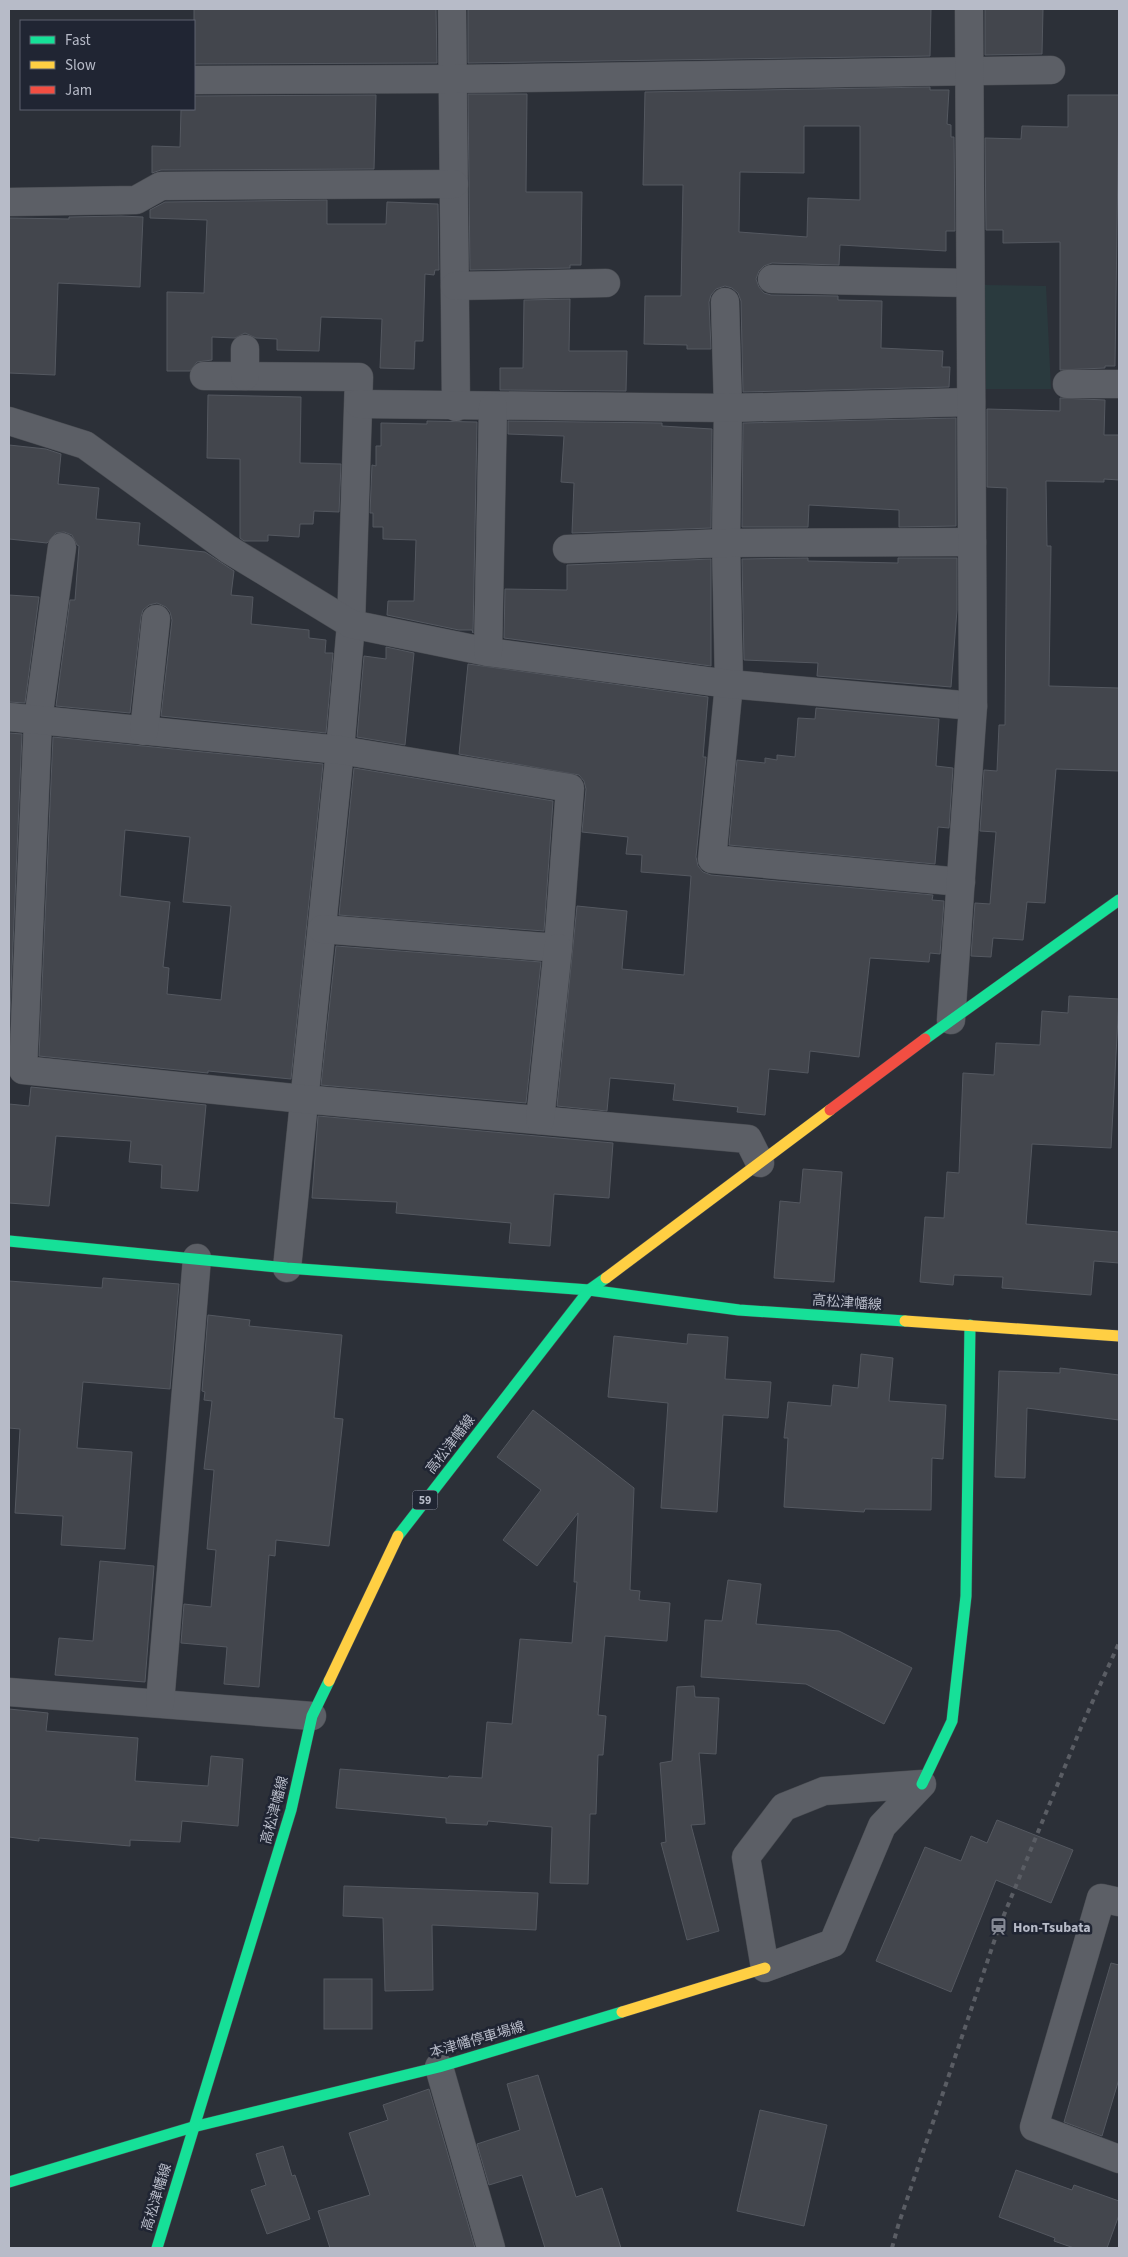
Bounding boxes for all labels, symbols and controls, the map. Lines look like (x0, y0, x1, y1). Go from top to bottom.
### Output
legend (20, 20, 195, 110)
text: Fast (65, 30, 91, 51)
text: Slow (65, 55, 96, 76)
text: Jam (65, 80, 92, 101)
street label: 高松津幡線 (811, 1291, 883, 1315)
street label: 高松津幡線 (421, 1411, 480, 1478)
road number: 59 (412, 1490, 438, 1510)
street label: 高松津幡線 (256, 1774, 294, 1847)
station icon: Hon-Tsubata (989, 1917, 1009, 1937)
place label: Hon-Tsubata (1013, 1918, 1091, 1938)
street label: 本津幡停車場線 (427, 2017, 527, 2063)
street label: 高松津幡線 (137, 2161, 177, 2234)

